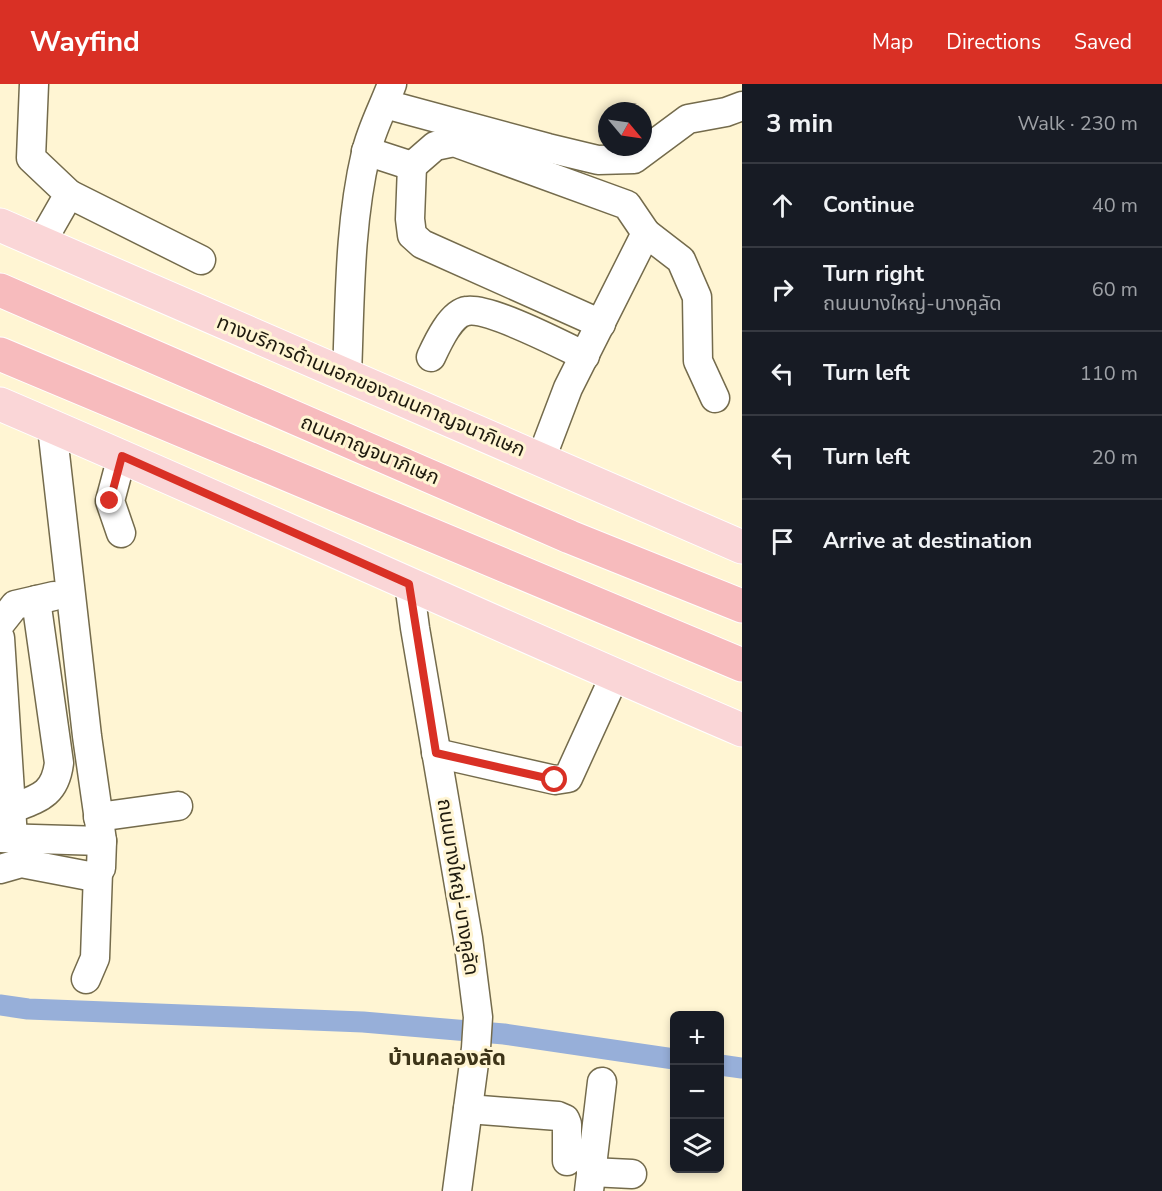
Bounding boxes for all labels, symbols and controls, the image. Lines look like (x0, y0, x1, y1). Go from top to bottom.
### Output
text: Wayfind (30, 23, 140, 61)
text: Map (872, 28, 913, 56)
text: Directions (946, 28, 1041, 56)
text: Saved (1074, 28, 1132, 56)
north arrow (598, 102, 652, 156)
text: 3 min (766, 106, 833, 141)
text: Walk · 230 m (1018, 110, 1138, 137)
icon: ahead (766, 189, 799, 222)
text: Continue (823, 190, 914, 220)
text: 40 m (1092, 192, 1138, 219)
text: Turn right (823, 259, 924, 289)
icon: right (766, 273, 799, 306)
text: 60 m (1092, 276, 1138, 303)
text: ถนนบางใหญ่-บางคูลัด (823, 290, 1002, 317)
street label: ทางบริการด้านนอกของถนนกาญจนาภิเษก (213, 310, 529, 462)
icon: left (766, 357, 799, 390)
text: Turn left (823, 358, 910, 388)
text: 110 m (1080, 360, 1138, 387)
street label: ถนนกาญจนาภิเษก (297, 410, 443, 490)
icon: left (766, 441, 799, 474)
text: Turn left (823, 442, 910, 472)
text: 20 m (1092, 444, 1138, 471)
route end (96, 487, 122, 513)
icon: arrive (766, 525, 799, 558)
text: Arrive at destination (823, 526, 1032, 556)
route start (541, 766, 567, 792)
street label: ถนนบางใหญ่-บางคูลัด (431, 797, 485, 977)
map controls (670, 1011, 724, 1173)
button: + (670, 1011, 724, 1065)
district label: บ้านคลองลัด (388, 1043, 506, 1073)
button: − (670, 1065, 724, 1119)
button: layers (670, 1119, 724, 1173)

